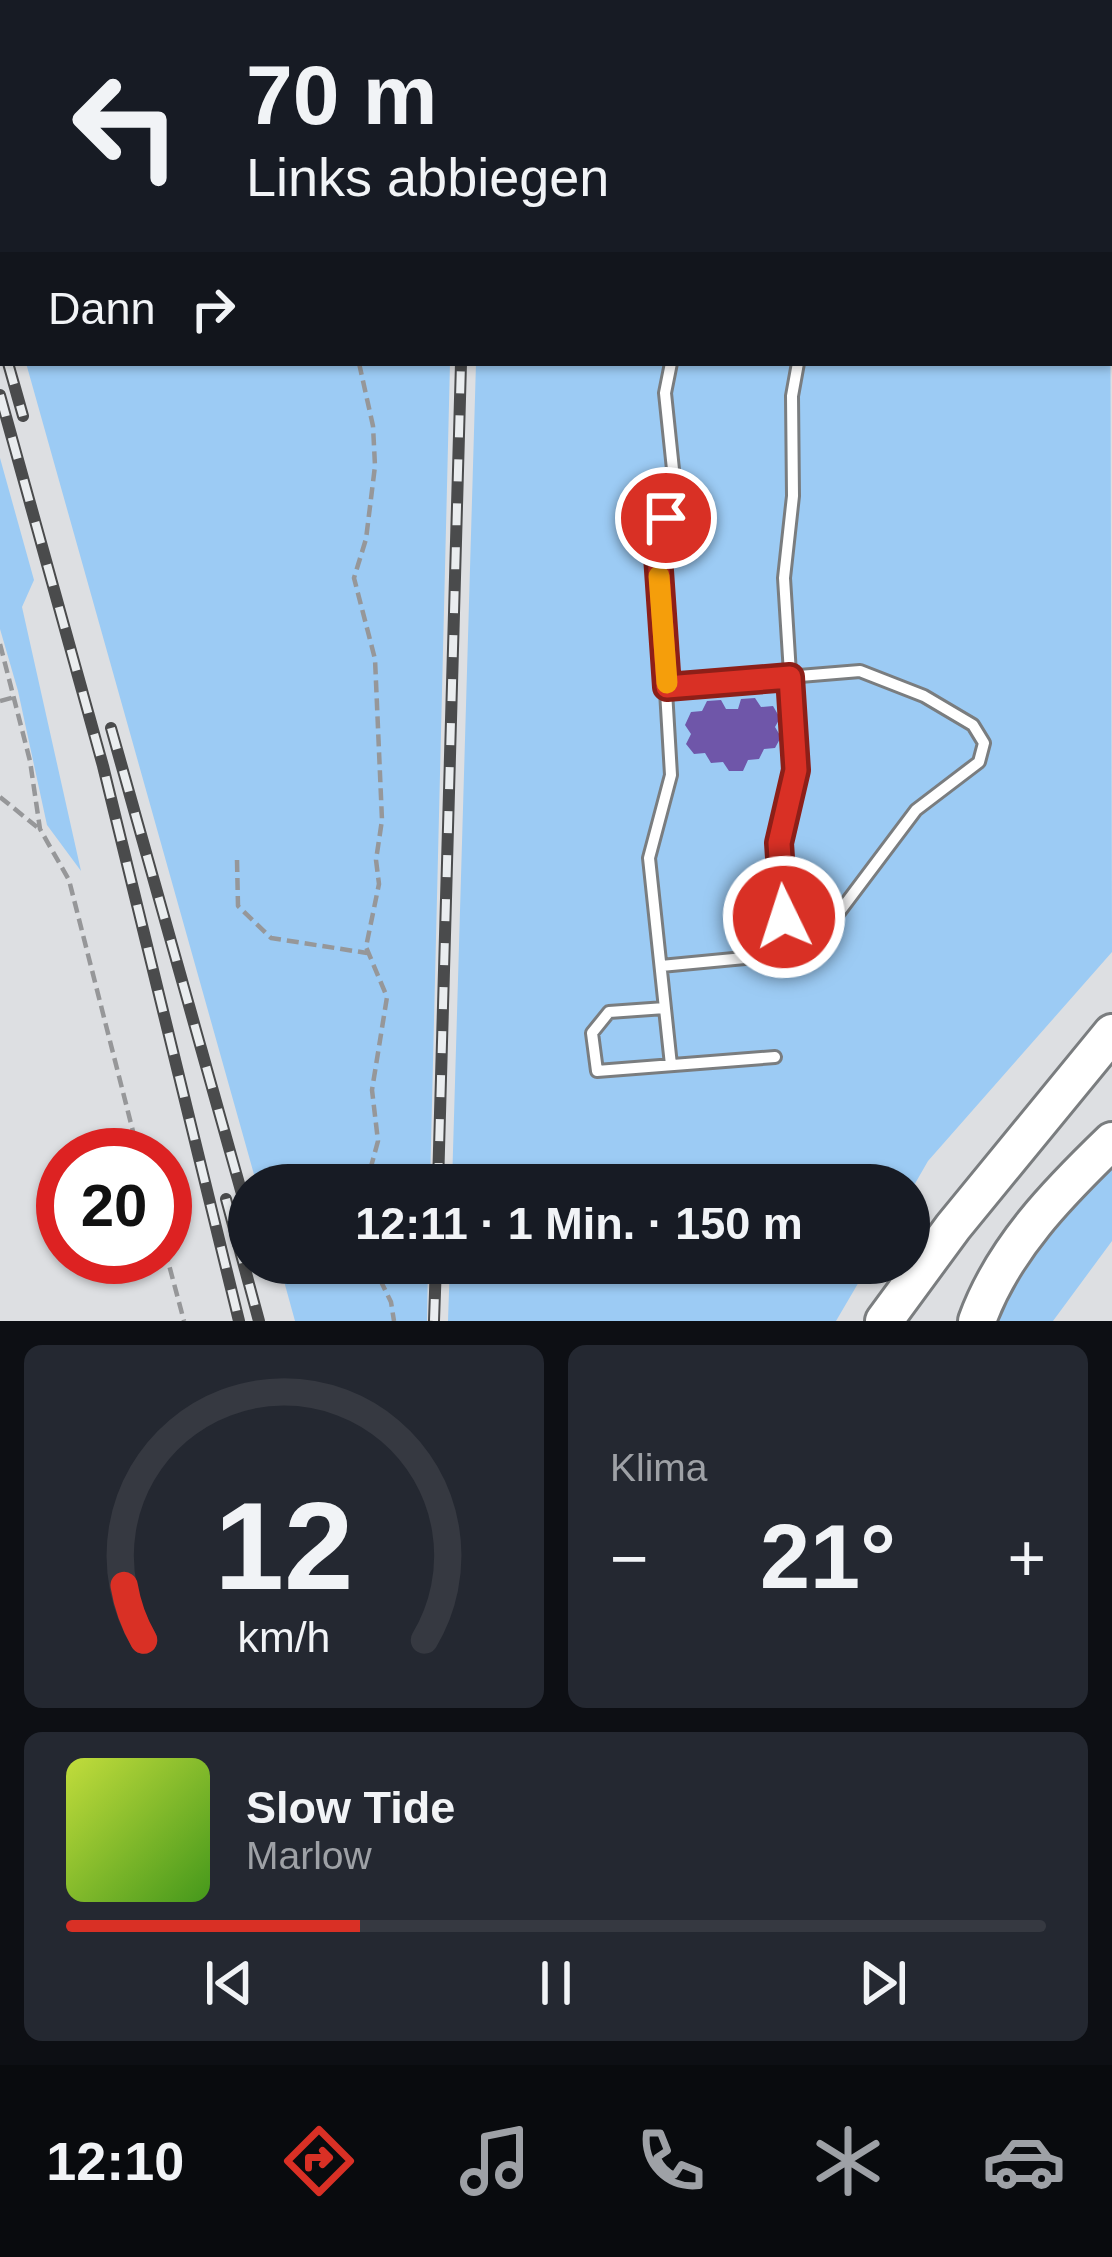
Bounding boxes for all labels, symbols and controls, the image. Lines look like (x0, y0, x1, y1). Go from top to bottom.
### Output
icon: left (48, 48, 204, 204)
text: 70 m (246, 48, 437, 142)
text: Links abbiegen (246, 147, 609, 207)
icon: right (180, 276, 246, 342)
text: Dann (48, 283, 156, 334)
pin (615, 467, 717, 569)
icon: arrive (633, 485, 699, 551)
position arrow (721, 854, 847, 980)
speed limit sign: 20 (36, 1128, 192, 1284)
text: 12:11 · 1 Min. · 150 m (355, 1198, 803, 1249)
text: Klima (610, 1446, 708, 1489)
text: 12 (215, 1476, 353, 1615)
text: 21° (760, 1507, 896, 1607)
text: − (610, 1521, 649, 1595)
text: + (1007, 1521, 1046, 1595)
text: km/h (238, 1612, 330, 1660)
text: Slow Tide (246, 1782, 455, 1833)
text: Marlow (246, 1834, 372, 1877)
icon: previous (196, 1950, 262, 2016)
icon: pause (523, 1950, 589, 2016)
icon: next (850, 1950, 916, 2016)
icon: directions (277, 2119, 361, 2203)
icon: music (453, 2119, 537, 2203)
icon: phone (629, 2119, 713, 2203)
icon: climate (806, 2119, 890, 2203)
icon: car (982, 2119, 1066, 2203)
text: 12:10 (46, 2131, 184, 2191)

